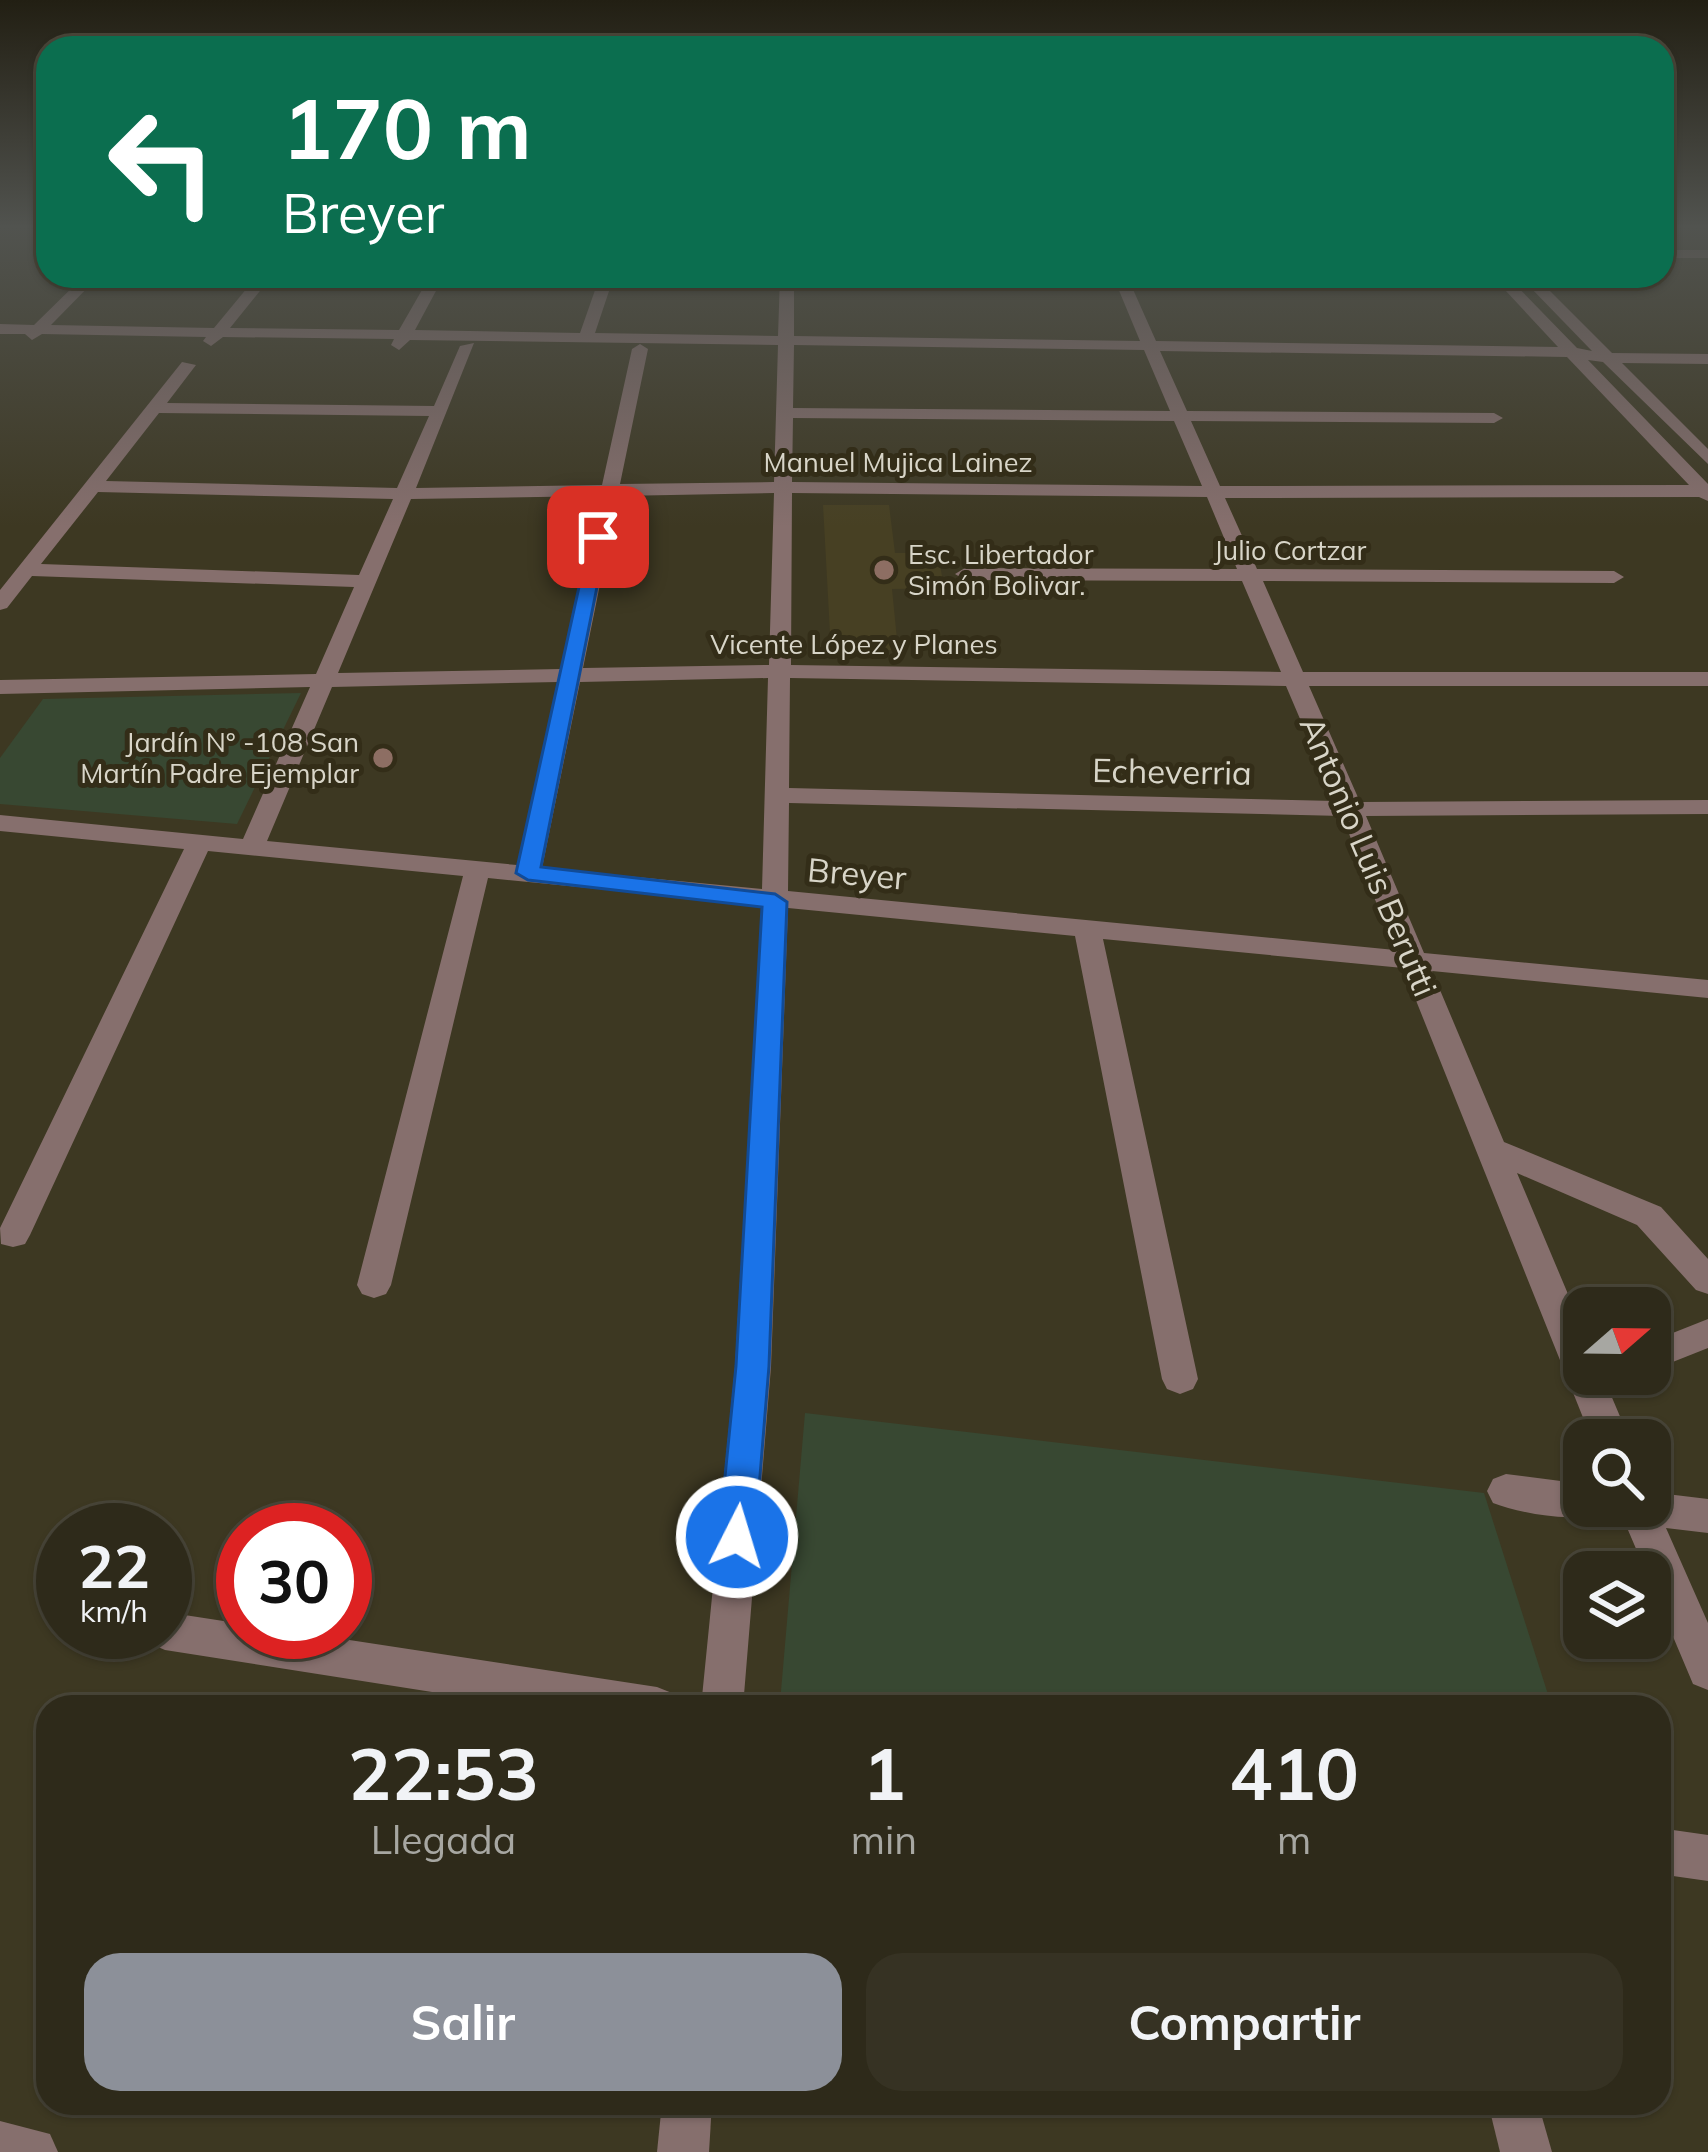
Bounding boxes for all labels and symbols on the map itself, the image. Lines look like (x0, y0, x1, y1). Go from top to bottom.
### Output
street label: Manuel Mujica Lainez (764, 445, 1032, 479)
pin (547, 486, 649, 588)
street label: Julio Cortzar (1214, 533, 1366, 567)
place label: Esc. Libertador Simón Bolivar. (908, 537, 1094, 602)
marker: Esc. Libertador Simón Bolivar. (871, 557, 897, 583)
street label: Vicente López y Planes (710, 627, 998, 661)
street label: Antonio Luis Berutti (1292, 710, 1446, 1002)
place label: Jardín N° -108 San Martín Padre Ejemplar (80, 725, 359, 790)
marker: Jardín N° -108 San Martín Padre Ejemplar (370, 745, 396, 771)
street label: Echeverria (1092, 749, 1252, 793)
street label: Breyer (806, 848, 908, 898)
north arrow (1563, 1287, 1671, 1395)
position arrow (674, 1474, 800, 1600)
speed limit sign: 30 (216, 1503, 372, 1659)

